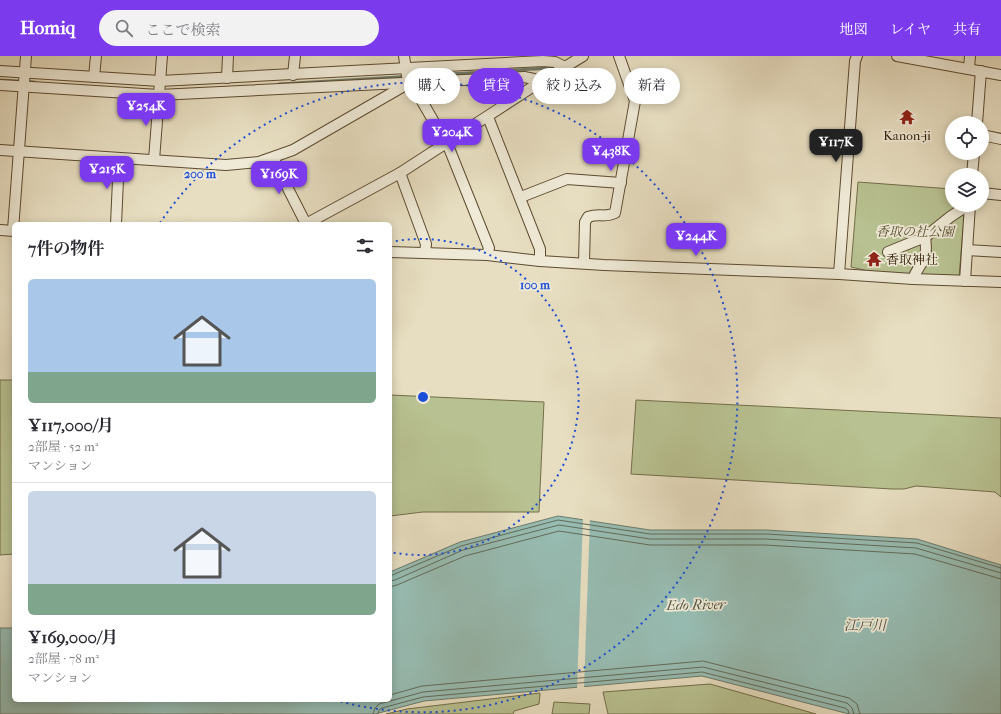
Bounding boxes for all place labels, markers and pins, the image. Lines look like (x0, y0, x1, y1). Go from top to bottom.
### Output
pin: ¥254K (118, 93, 174, 127)
temple icon: Kanon-ji (898, 108, 916, 126)
pin: ¥204K (424, 119, 480, 153)
place label: Kanon-ji (883, 128, 931, 143)
pin: ¥117K (808, 129, 864, 163)
pin: ¥438K (583, 138, 639, 172)
pin: ¥215K (79, 156, 135, 190)
pin: ¥169K (251, 161, 307, 195)
pin: ¥244K (668, 223, 724, 257)
temple icon: 香取神社 (865, 250, 883, 268)
place label: 香取神社 (886, 252, 938, 267)
centre of rings (416, 390, 430, 404)

